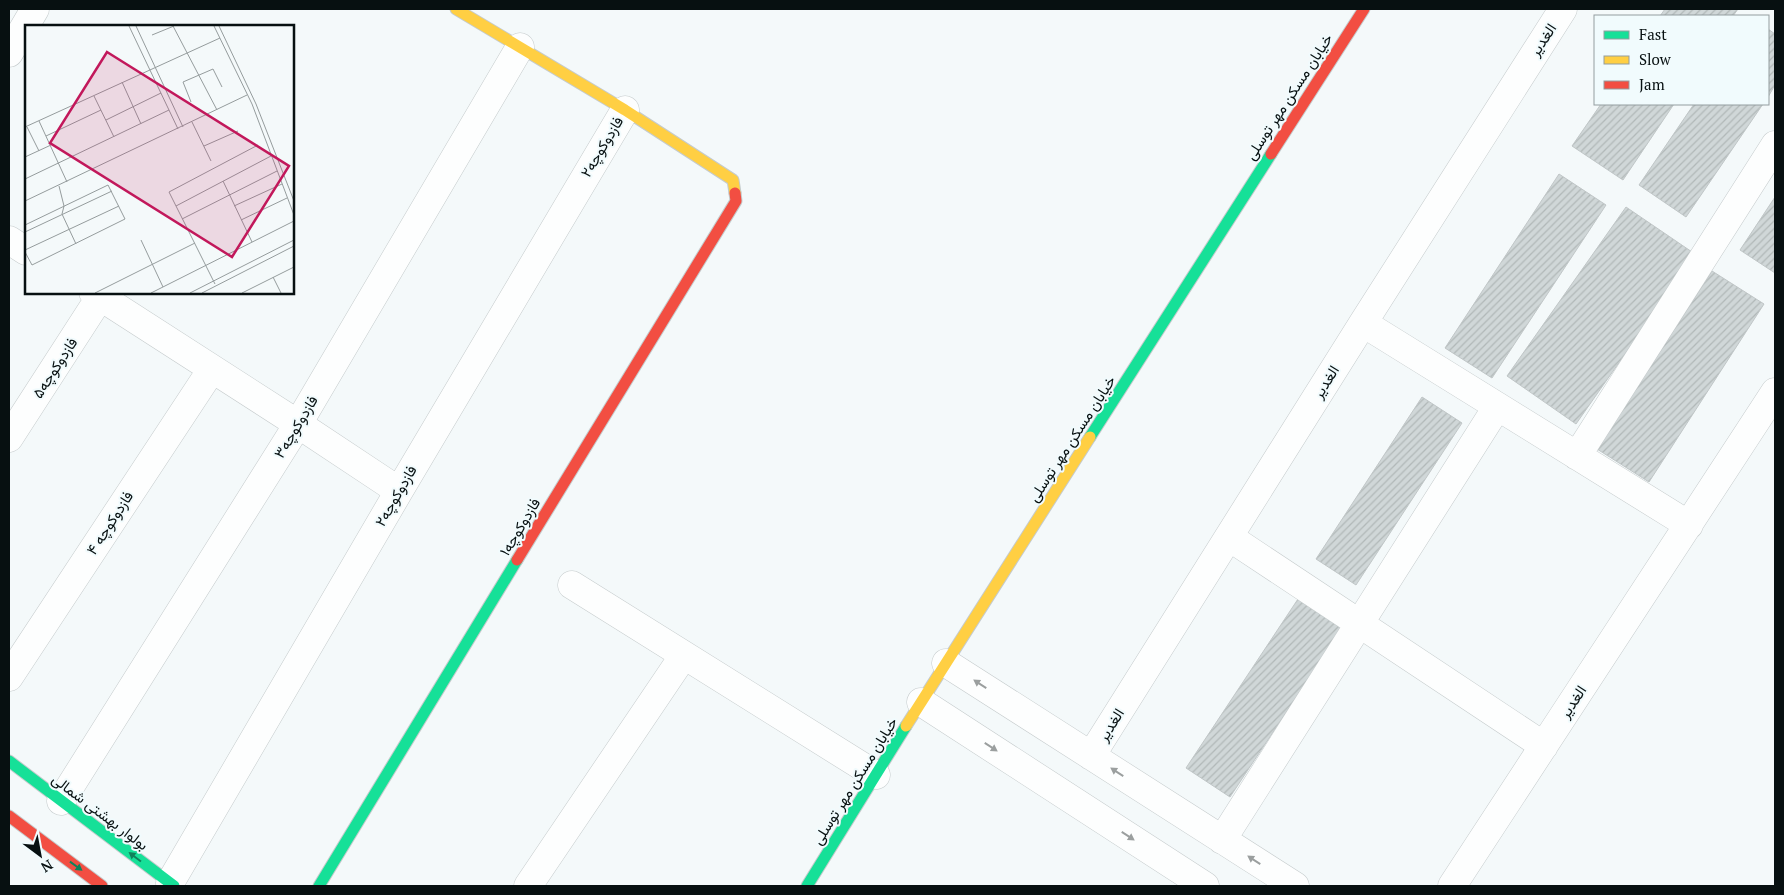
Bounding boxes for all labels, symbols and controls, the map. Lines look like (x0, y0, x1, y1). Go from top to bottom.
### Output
legend (1594, 15, 1769, 105)
street label: الغدیر (1524, 19, 1560, 61)
text: Fast (1639, 24, 1667, 44)
inset map (25, 25, 294, 294)
street label: خیابان مسکن مهر توسلی (1240, 29, 1337, 164)
text: Slow (1639, 49, 1672, 69)
text: Jam (1639, 74, 1665, 94)
street label: فازدوکوچه۲ (575, 112, 628, 181)
street label: فازدوکوچه۵ (27, 333, 82, 402)
street label: الغدیر (1307, 361, 1343, 403)
street label: خیابان مسکن مهر توسلی (1023, 371, 1120, 506)
street label: فازدوکوچه۳ (269, 391, 323, 462)
street label: فازدوکوچه۲ (370, 461, 422, 530)
street label: فازدوکوچه ۴ (81, 487, 138, 559)
street label: فازدوکوچه۱ (494, 494, 545, 560)
one-way arrow (973, 680, 987, 689)
street label: الغدیر (1554, 681, 1590, 723)
street label: الغدیر (1092, 704, 1128, 746)
street label: خیابان مسکن مهر توسلی (807, 713, 902, 849)
one-way arrow (985, 743, 998, 752)
one-way arrow (1110, 767, 1123, 777)
street label: بولوار بهشتی شمالی (48, 768, 153, 855)
north arrow (15, 830, 65, 880)
one-way arrow (1121, 831, 1134, 841)
one-way arrow (128, 852, 142, 862)
one-way arrow (1247, 855, 1260, 865)
text: N (37, 856, 57, 878)
one-way arrow (69, 861, 82, 871)

